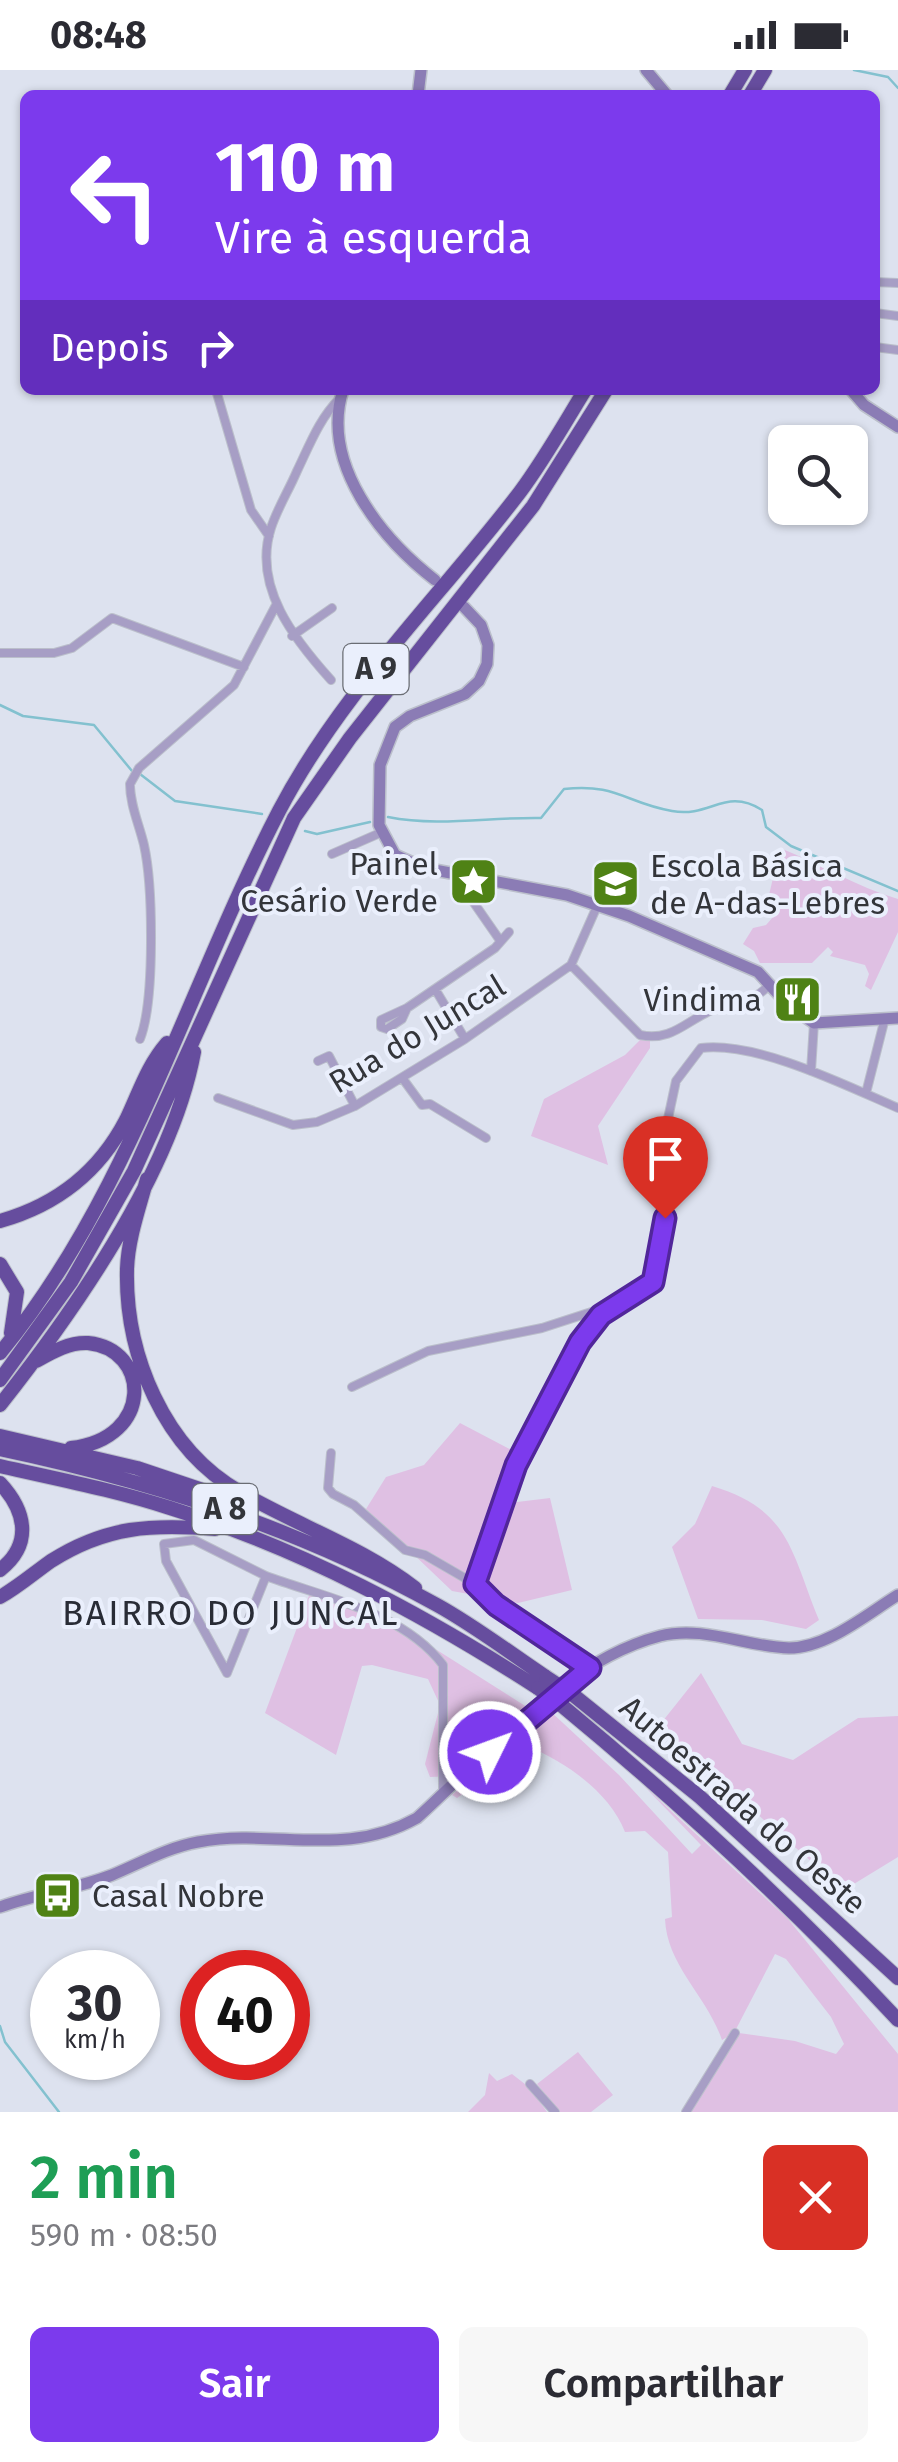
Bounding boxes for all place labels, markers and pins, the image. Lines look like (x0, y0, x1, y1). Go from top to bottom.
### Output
place label: Painel Cesário Verde (240, 845, 438, 920)
place label: Escola Básica de A-das-Lebres (650, 847, 885, 922)
place icon: Painel Cesário Verde (447, 856, 499, 908)
school or university icon: Escola Básica de A-das-Lebres (589, 858, 641, 910)
restaurant icon: Vindima (771, 974, 823, 1026)
place label: Vindima (643, 981, 762, 1019)
pin (623, 1116, 708, 1219)
bus stop icon: Casal Nobre (31, 1870, 83, 1922)
place label: Casal Nobre (92, 1877, 265, 1915)

